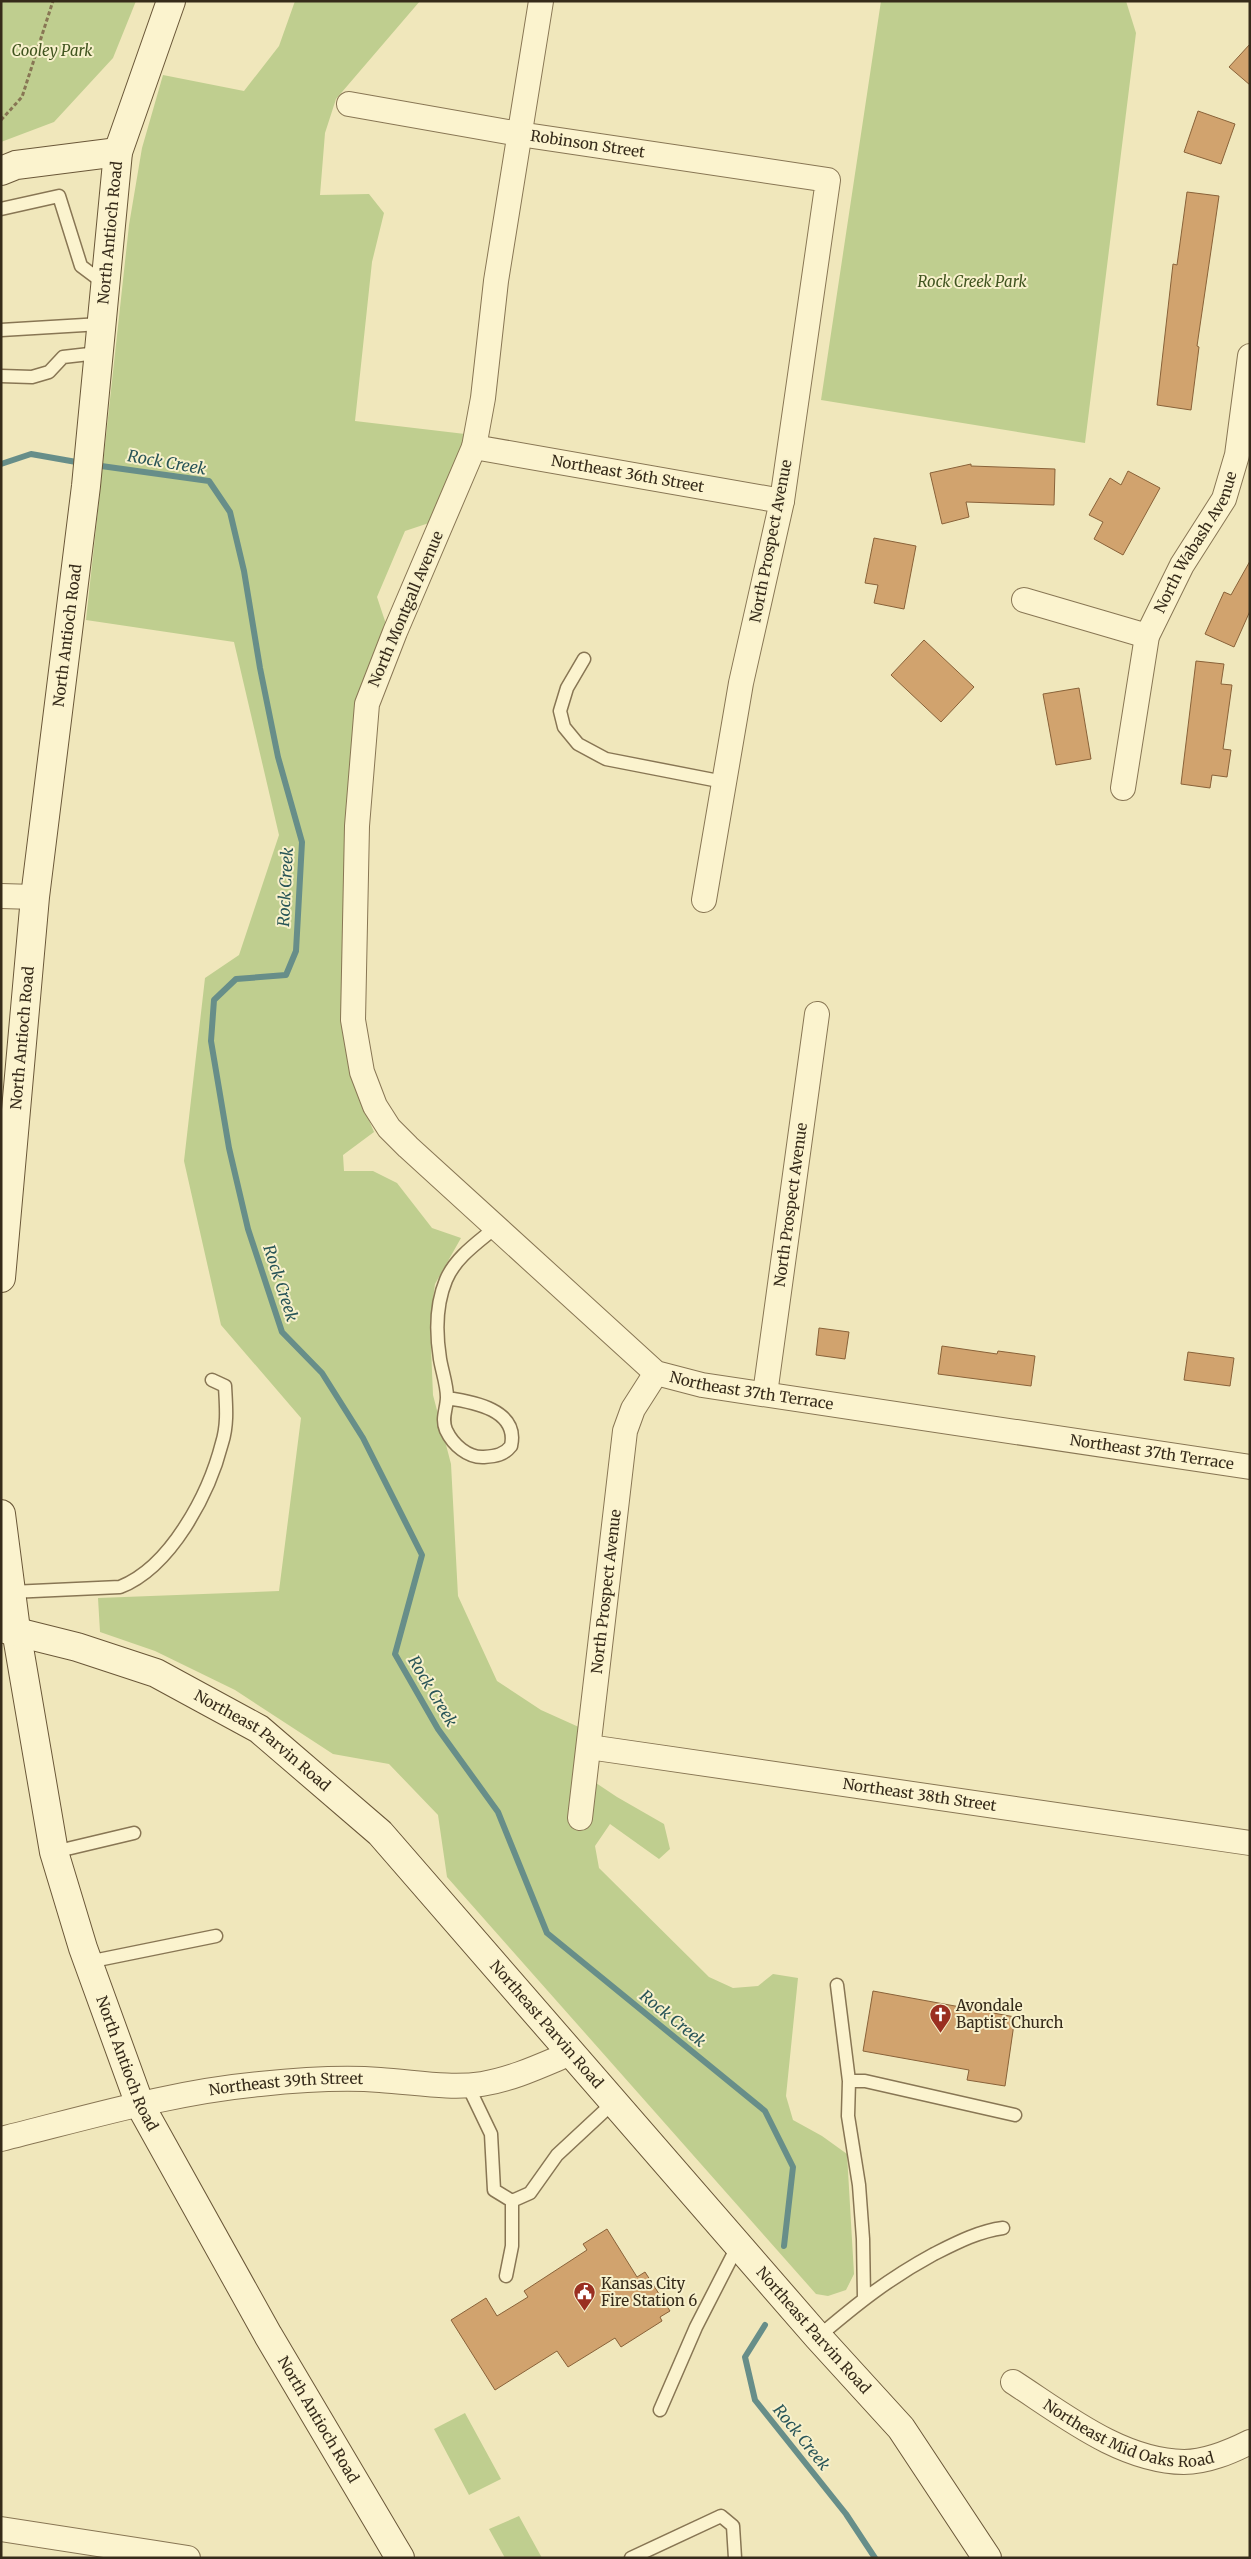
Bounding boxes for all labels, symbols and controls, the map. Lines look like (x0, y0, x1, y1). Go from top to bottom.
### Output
park label: Cooley Park (11, 41, 93, 60)
street label: Robinson Street (529, 126, 646, 162)
street label: North Antioch Road (93, 160, 126, 305)
park label: Rock Creek Park (917, 272, 1027, 291)
water label: Rock Creek (126, 445, 208, 479)
street label: Northeast 36th Street (550, 451, 706, 496)
street label: North Prospect Avenue (745, 458, 796, 624)
street label: North Wabash Avenue (1150, 469, 1241, 616)
street label: North Montgall Avenue (364, 528, 447, 690)
street label: North Antioch Road (49, 563, 85, 708)
water label: Rock Creek (273, 847, 297, 927)
street label: North Antioch Road (6, 965, 38, 1110)
street label: North Prospect Avenue (770, 1121, 811, 1288)
water label: Rock Creek (259, 1242, 303, 1324)
street label: Northeast 37th Terrace (668, 1367, 835, 1414)
street label: Northeast 37th Terrace (1069, 1430, 1235, 1473)
street label: North Prospect Avenue (587, 1508, 625, 1675)
water label: Rock Creek (404, 1652, 462, 1730)
street label: Northeast Parvin Road (191, 1686, 334, 1795)
street label: Northeast 38th Street (842, 1774, 998, 1815)
street label: Northeast Parvin Road (486, 1956, 608, 2092)
water label: Rock Creek (636, 1985, 710, 2051)
street label: North Antioch Road (92, 1993, 163, 2134)
place label: Avondale Baptist Church (955, 1996, 1063, 2032)
church icon: Avondale Baptist Church (928, 2003, 952, 2034)
street label: Northeast 39th Street (207, 2069, 364, 2099)
street label: Northeast Parvin Road (752, 2263, 875, 2397)
place label: Kansas City Fire Station 6 (601, 2274, 697, 2310)
public building icon: Kansas City Fire Station 6 (573, 2281, 597, 2312)
street label: North Antioch Road (274, 2353, 363, 2486)
street label: Northeast Mid Oaks Road (1040, 2395, 1216, 2471)
water label: Rock Creek (769, 2400, 835, 2474)

